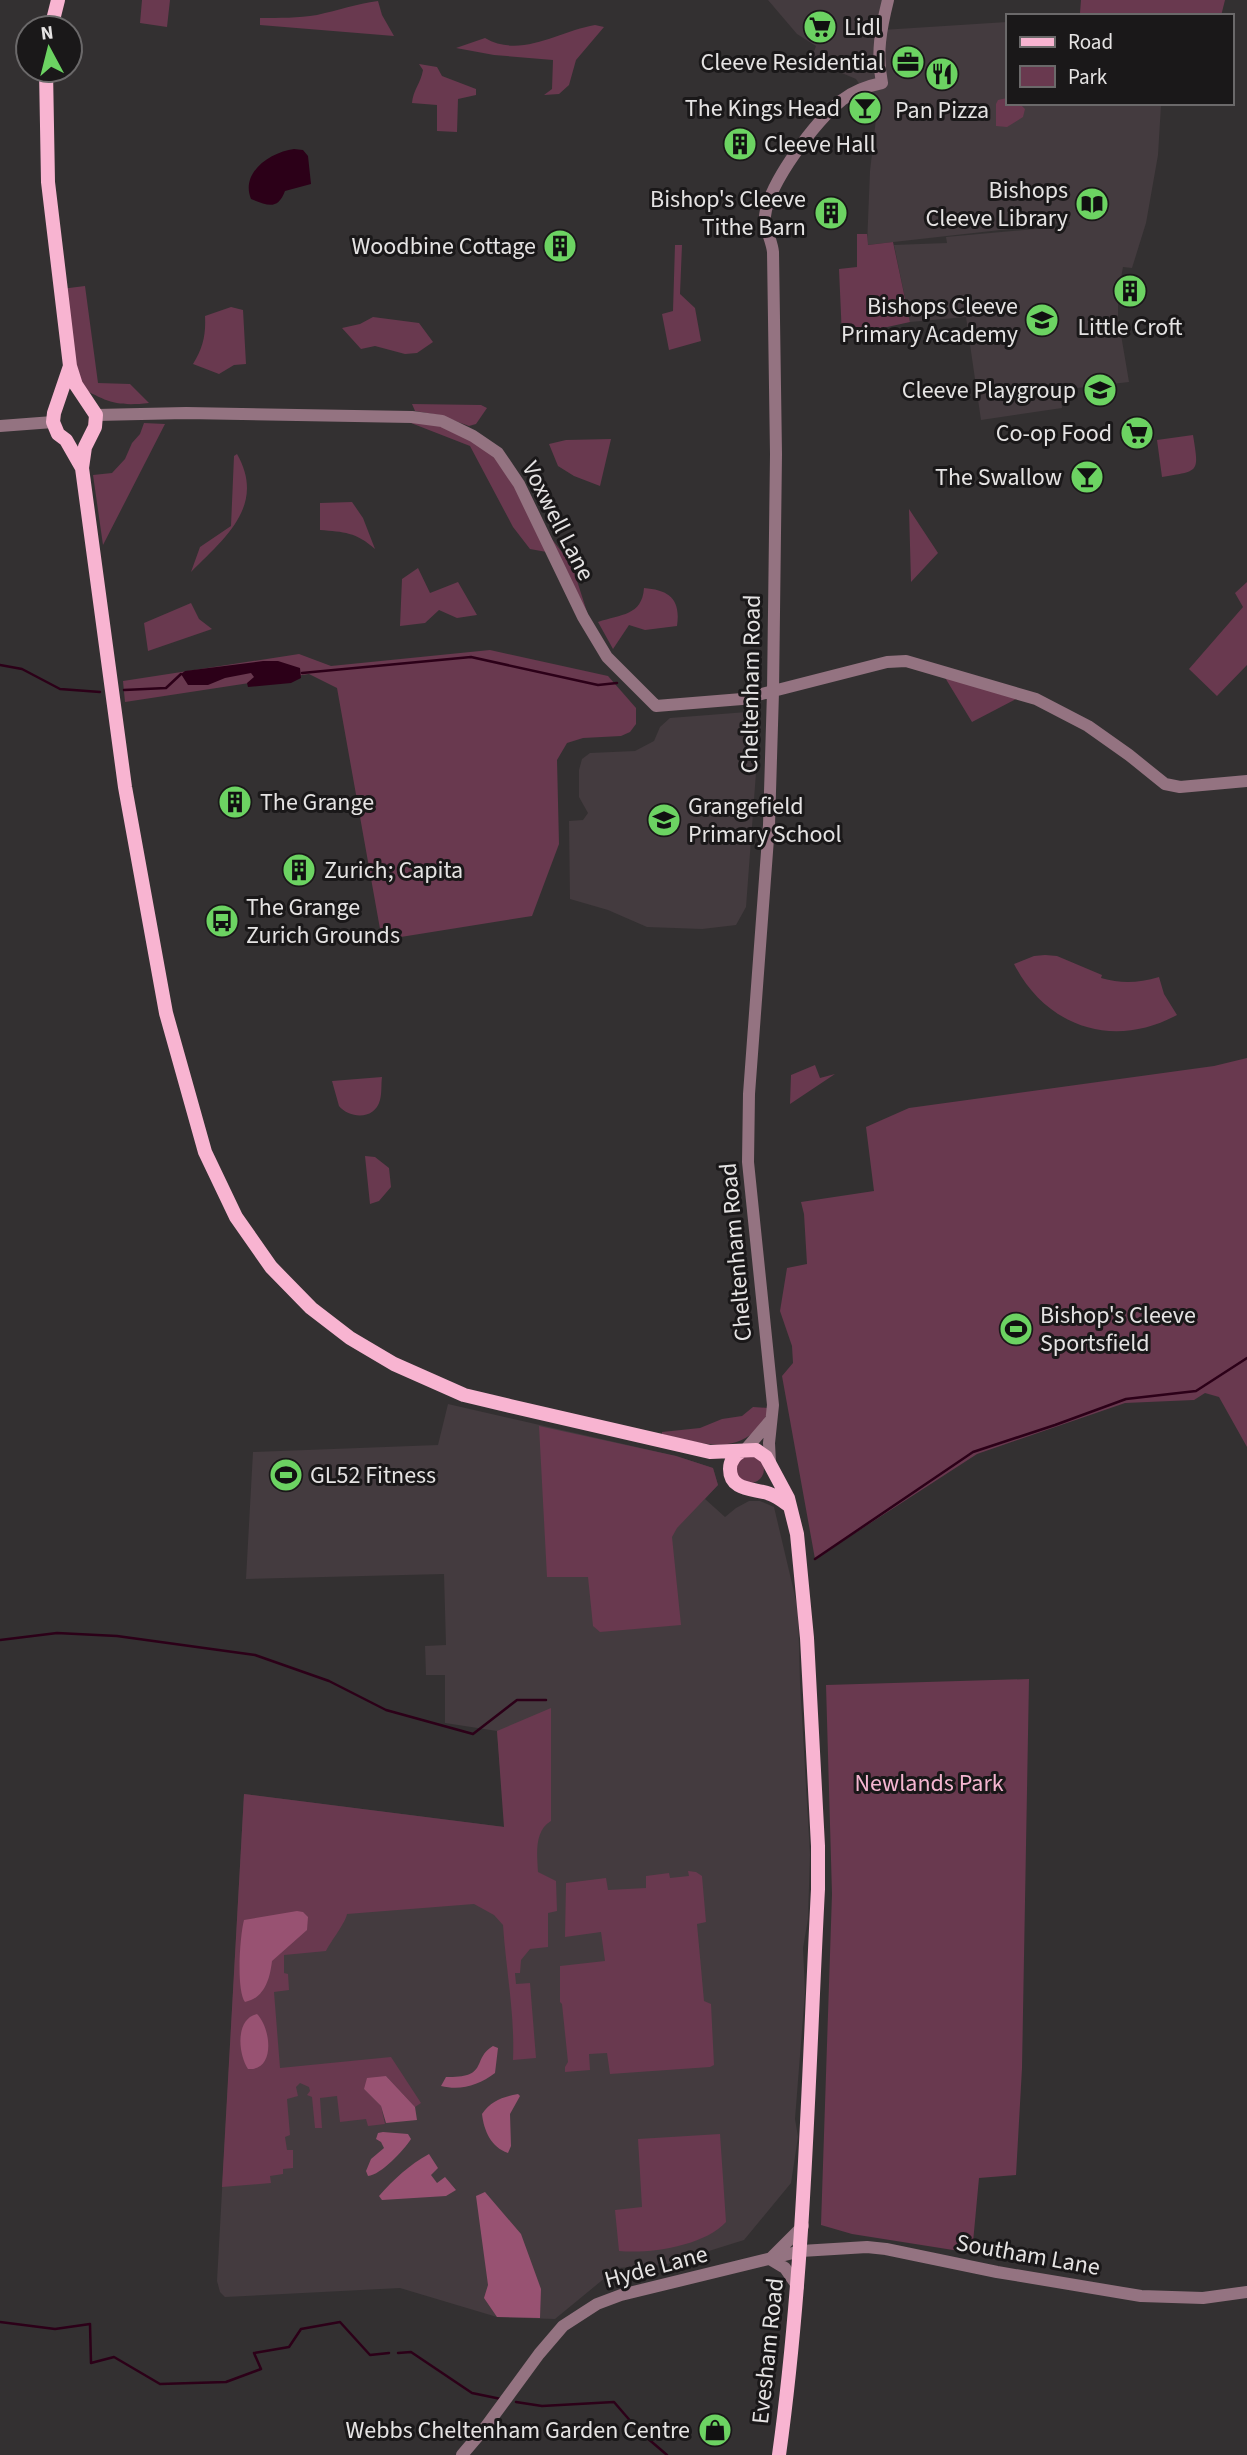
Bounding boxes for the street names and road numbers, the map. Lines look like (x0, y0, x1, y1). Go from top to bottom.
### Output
street label: Voxwell Lane (513, 455, 603, 587)
street label: Cheltenham Road (732, 594, 770, 774)
street label: Cheltenham Road (711, 1161, 761, 1343)
street label: Southam Lane (953, 2225, 1103, 2285)
street label: Hyde Lane (600, 2236, 712, 2298)
street label: Evesham Road (743, 2276, 793, 2426)

